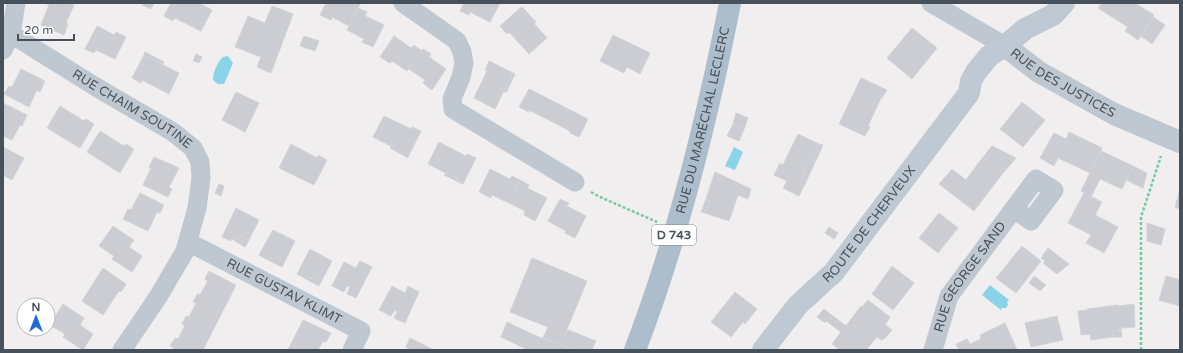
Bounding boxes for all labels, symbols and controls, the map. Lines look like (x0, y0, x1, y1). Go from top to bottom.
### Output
scale bar (18, 16, 74, 42)
text: 20 m (24, 23, 53, 37)
street label: RUE DU MARÉCHAL LECLERC (673, 25, 733, 216)
street label: RUE DES JUSTICES (1007, 45, 1118, 121)
street label: RUE CHAIM SOUTINE (69, 66, 195, 152)
street label: ROUTE DE CHERVEUX (819, 163, 919, 286)
street label: RUE GEORGE SAND (931, 218, 1010, 334)
road number: D 743 (652, 225, 696, 245)
street label: RUE GUSTAV KLIMT (224, 255, 344, 328)
north arrow (16, 297, 56, 337)
text: N (32, 301, 40, 314)

